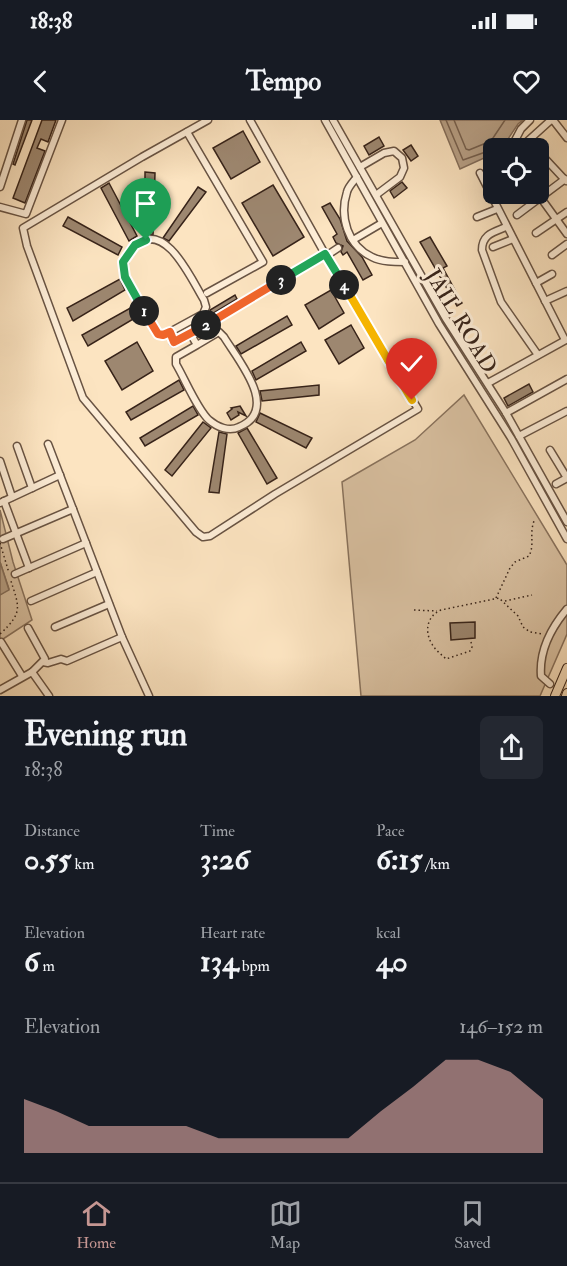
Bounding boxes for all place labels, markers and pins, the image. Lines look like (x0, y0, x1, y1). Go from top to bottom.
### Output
pin (120, 178, 171, 240)
pin: 3 (266, 265, 296, 295)
pin: 4 (329, 270, 359, 300)
pin: 1 (129, 296, 159, 326)
pin: 2 (191, 310, 221, 340)
pin (386, 338, 437, 400)

